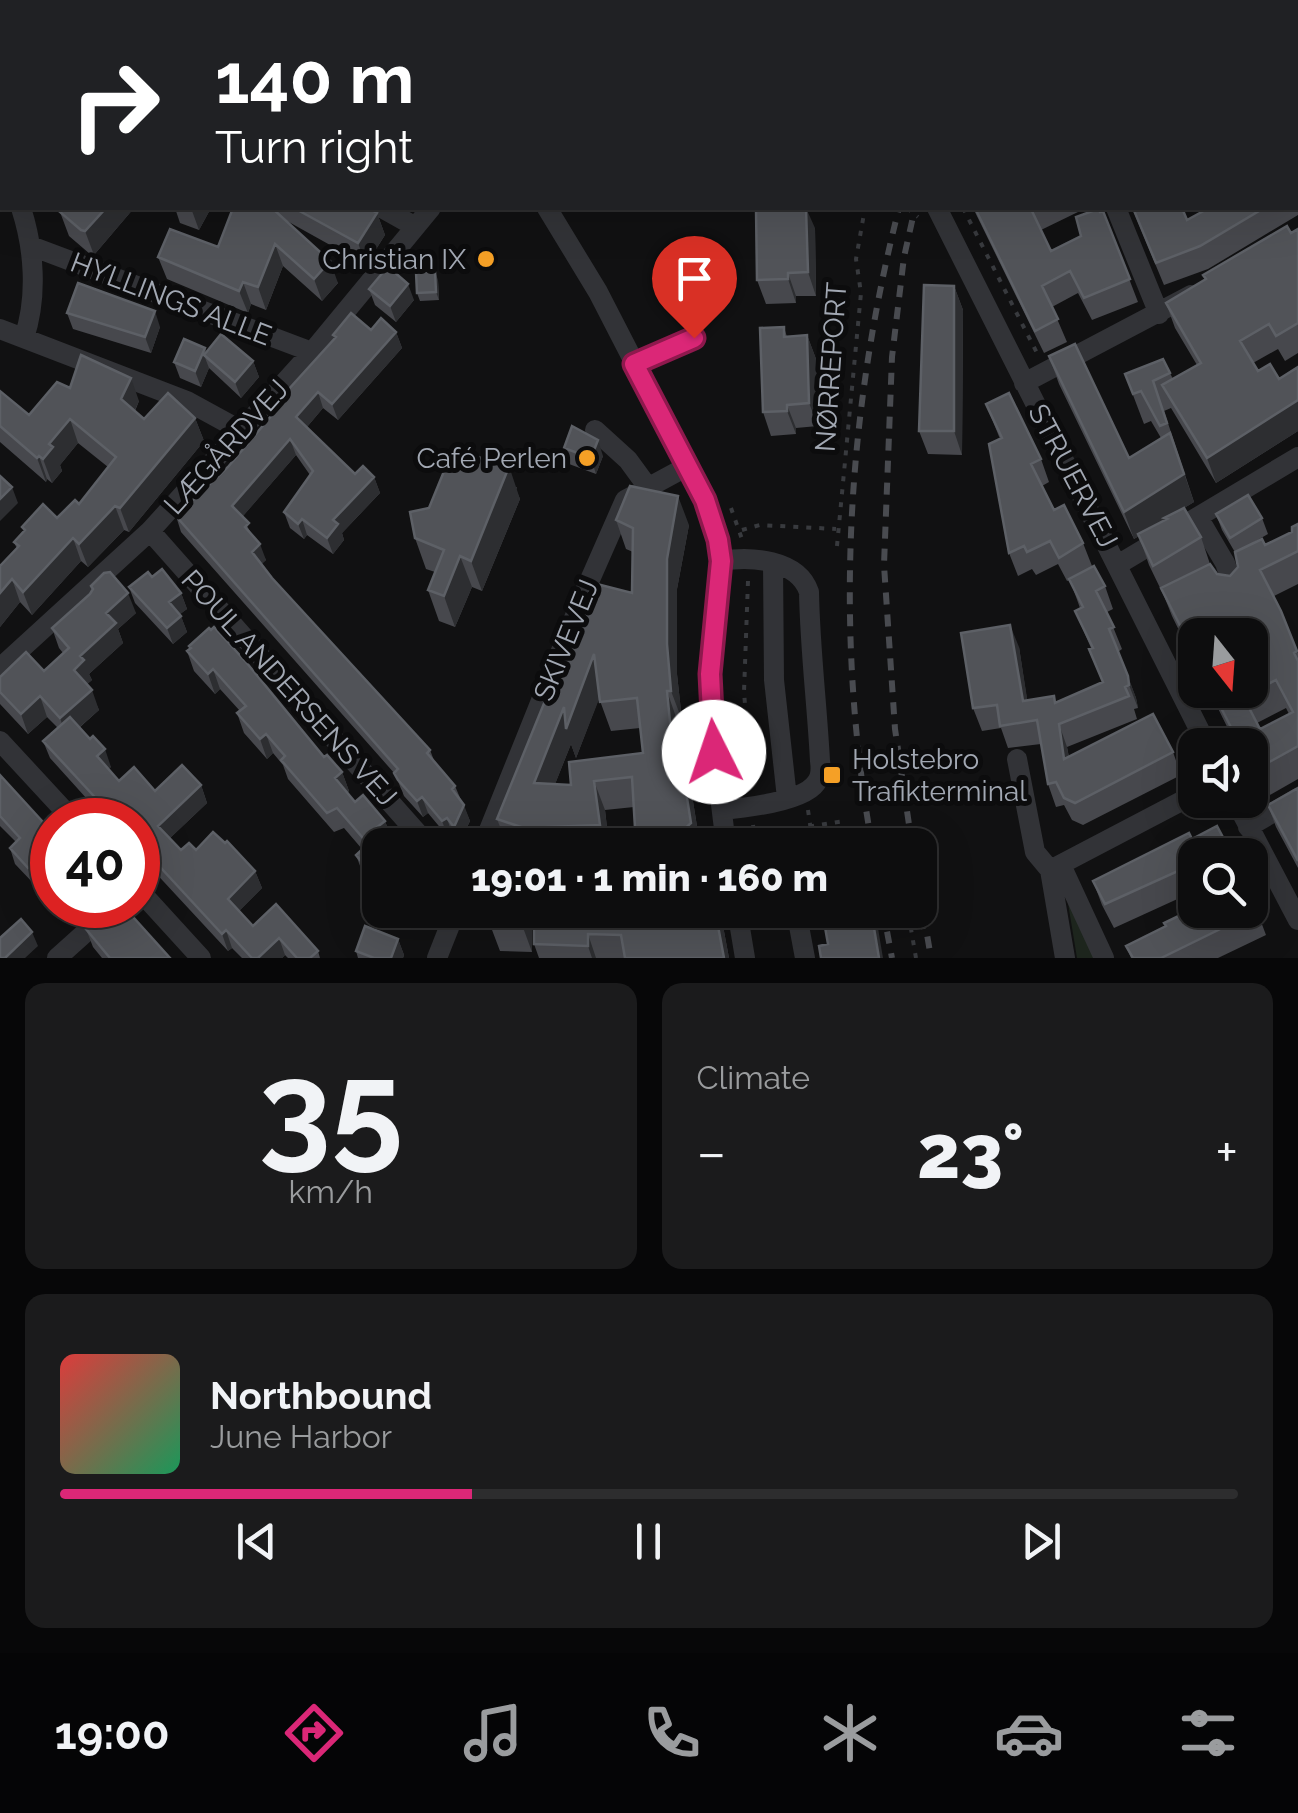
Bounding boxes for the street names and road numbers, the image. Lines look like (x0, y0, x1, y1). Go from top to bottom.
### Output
street label: HYLLINGS ALLE (66, 246, 276, 352)
street label: NØRREPORT (809, 281, 853, 453)
street label: LÆGÅRDVEJ (156, 372, 295, 521)
street label: STRUERVEJ (1021, 399, 1125, 553)
street label: POUL ANDERSENS VEJ (174, 563, 404, 813)
street label: SKIVEVEJ (527, 575, 605, 705)

